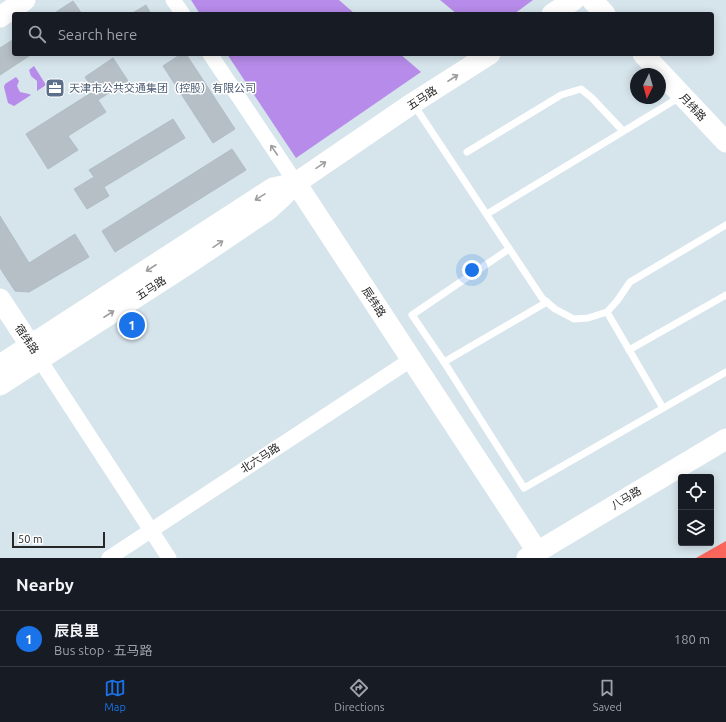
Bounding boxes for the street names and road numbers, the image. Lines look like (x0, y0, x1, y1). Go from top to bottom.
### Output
street label: 五马路 (405, 84, 439, 112)
street label: 月纬路 (677, 91, 709, 123)
street label: 五马路 (134, 274, 168, 302)
street label: 辰纬路 (360, 285, 388, 319)
street label: 宿纬路 (13, 322, 41, 356)
street label: 北六马路 (238, 441, 282, 475)
street label: 八马路 (609, 484, 643, 512)

